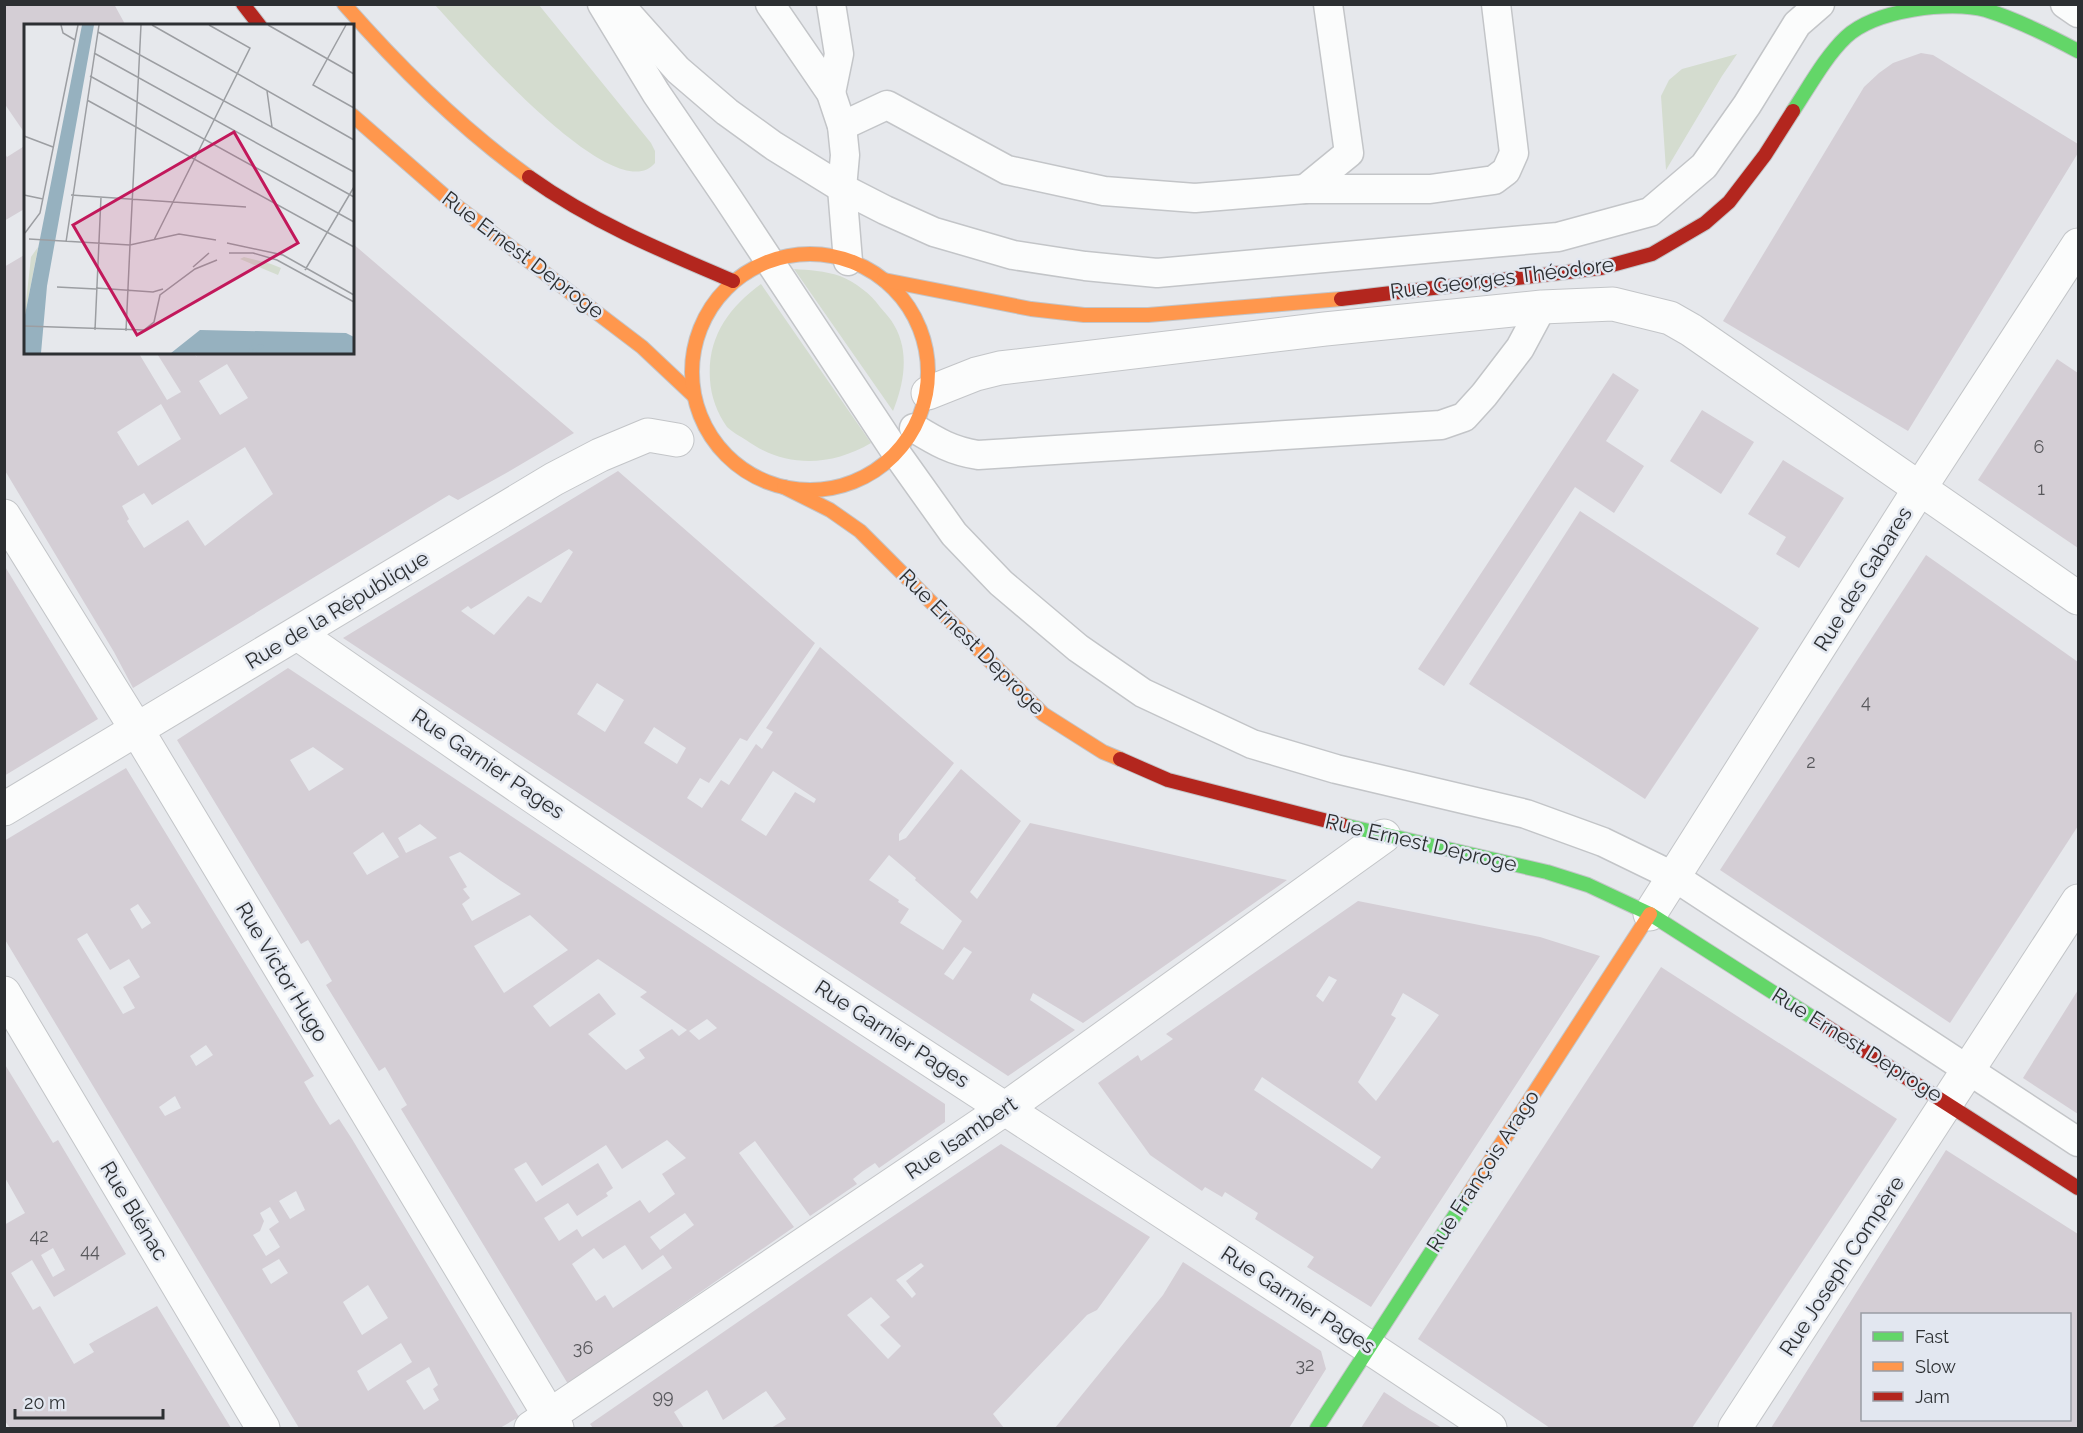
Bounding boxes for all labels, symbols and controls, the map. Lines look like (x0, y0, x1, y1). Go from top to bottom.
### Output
inset map (24, 24, 354, 354)
street label: Rue Ernest Deproge (438, 186, 609, 324)
street label: Rue Georges Théodore (1388, 251, 1615, 304)
house number: 6 (2034, 436, 2045, 457)
house number: 1 (2037, 478, 2045, 499)
street label: Rue des Gabares (1808, 502, 1917, 655)
street label: Rue de la République (241, 545, 433, 674)
street label: Rue Ernest Deproge (894, 564, 1050, 720)
house number: 4 (1861, 691, 1871, 712)
street label: Rue Garnier Pages (407, 703, 569, 824)
house number: 2 (1806, 751, 1816, 772)
street label: Rue Ernest Deproge (1323, 808, 1519, 877)
street label: Rue Victor Hugo (231, 897, 334, 1046)
street label: Rue Garnier Pages (810, 974, 974, 1093)
street label: Rue Ernest Deproge (1768, 982, 1947, 1107)
street label: Rue François Arago (1421, 1085, 1544, 1256)
street label: Rue Isambert (900, 1091, 1021, 1184)
street label: Rue Blénac (95, 1157, 174, 1265)
street label: Rue Joseph Compère (1774, 1171, 1909, 1360)
house number: 42 (29, 1225, 49, 1246)
house number: 44 (80, 1240, 100, 1261)
street label: Rue Garnier Pages (1216, 1240, 1380, 1359)
legend (1861, 1313, 2071, 1421)
text: Fast (1915, 1326, 1949, 1347)
house number: 36 (573, 1337, 593, 1358)
house number: 32 (1296, 1354, 1315, 1375)
text: Slow (1915, 1356, 1956, 1377)
scale bar (15, 1382, 164, 1420)
house number: 99 (652, 1386, 674, 1407)
text: Jam (1915, 1386, 1950, 1407)
text: 20 m (24, 1392, 66, 1413)

